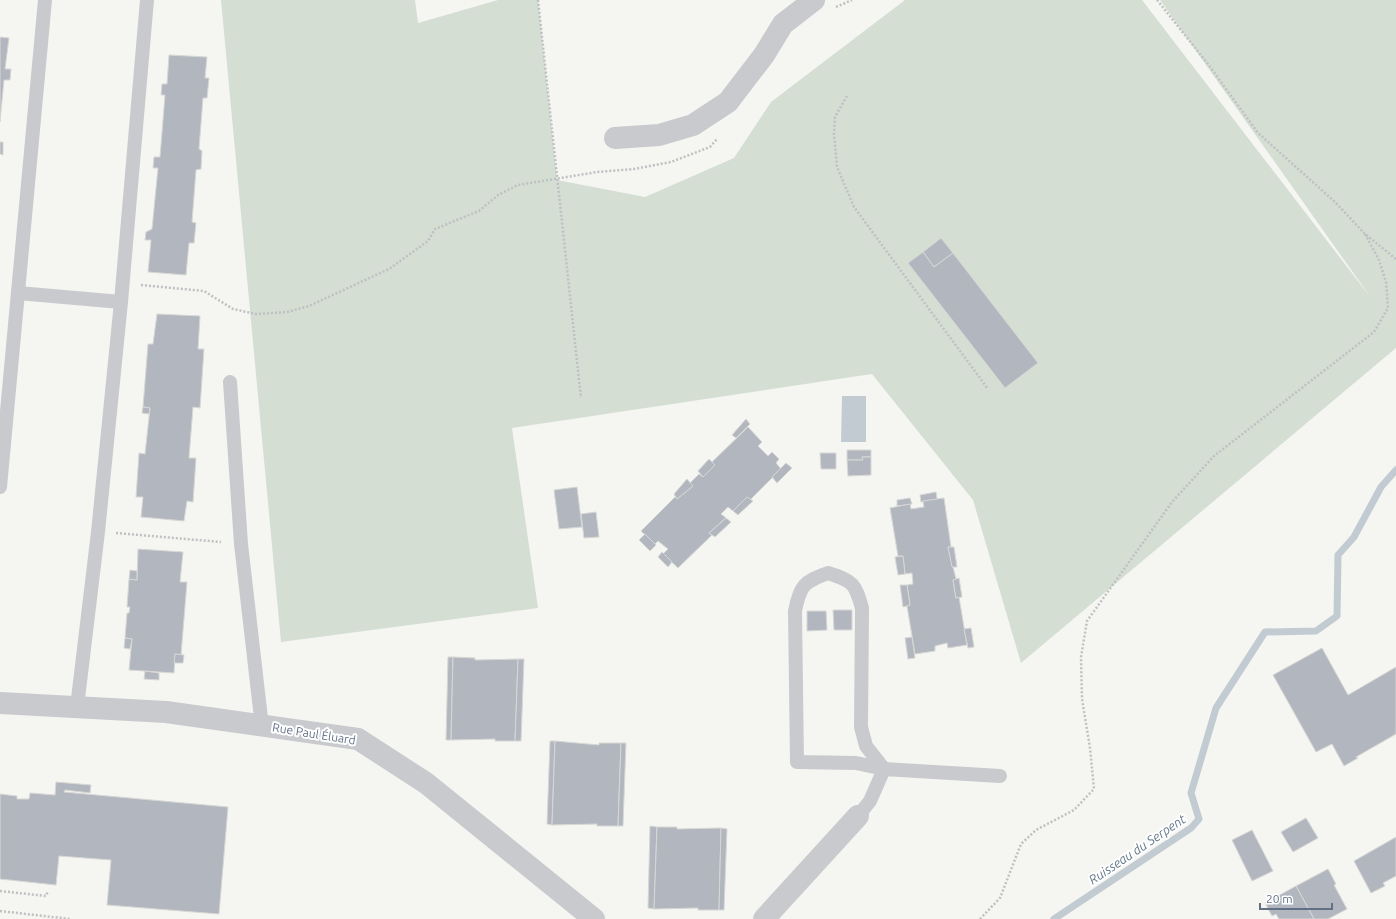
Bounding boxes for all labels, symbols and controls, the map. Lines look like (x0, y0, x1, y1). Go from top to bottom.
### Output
street label: Rue Paul Éluard (272, 721, 357, 747)
water label: Ruisseau du Serpent (1086, 811, 1189, 887)
scale bar (1260, 885, 1332, 911)
text: 20 m (1266, 892, 1293, 905)

